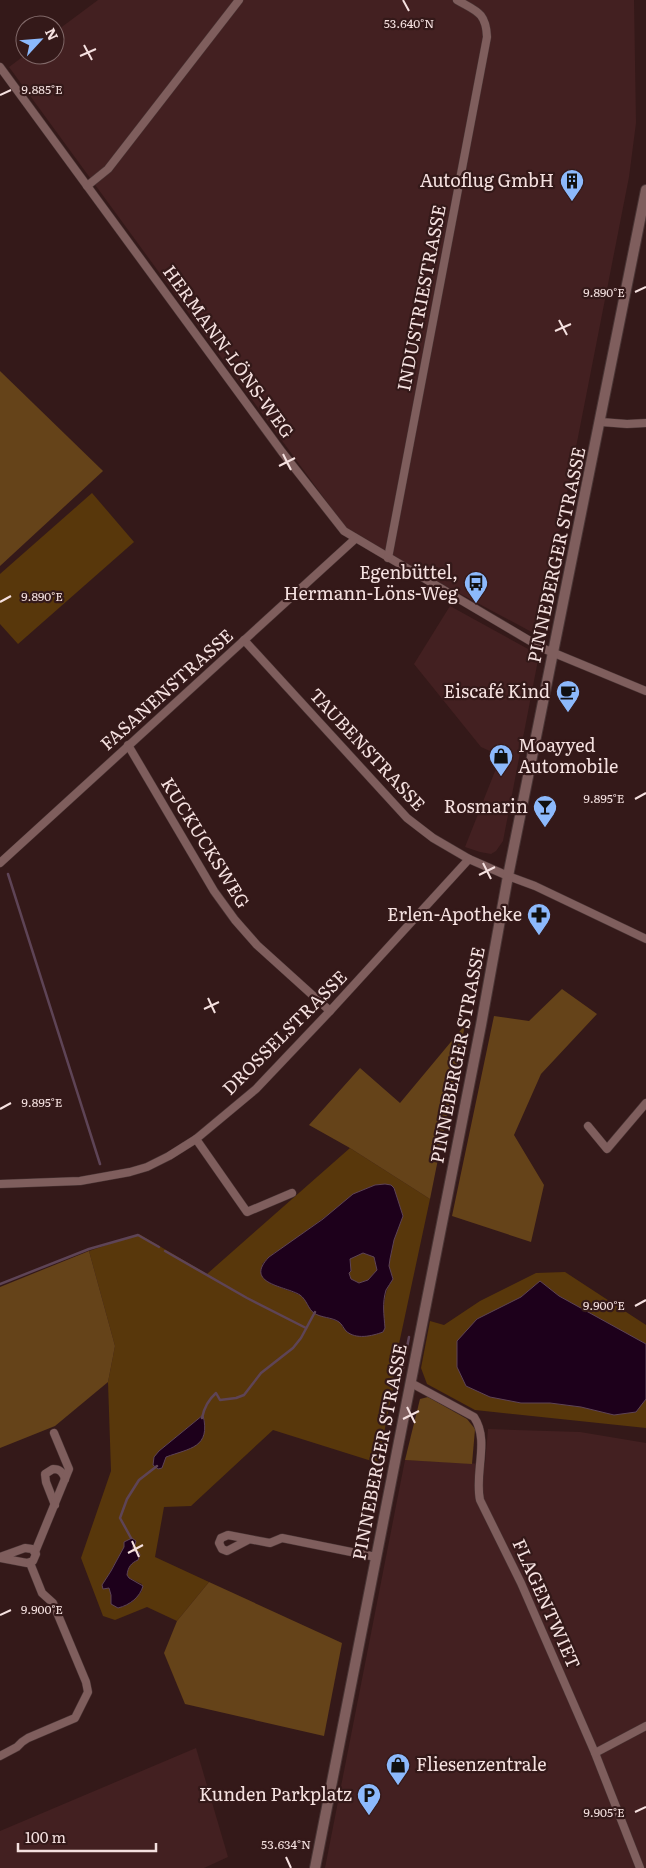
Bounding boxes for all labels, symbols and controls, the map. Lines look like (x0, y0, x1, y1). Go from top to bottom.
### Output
text: 53.640°N (384, 14, 434, 32)
north arrow (15, 15, 65, 65)
text: N (41, 24, 64, 44)
text: 9.885°E (21, 80, 63, 98)
place label: Autoflug GmbH (420, 166, 554, 193)
building icon: Autoflug GmbH (559, 168, 585, 202)
street label: INDUSTRIESTRASSE (389, 202, 452, 393)
street label: HERMANN-LÖNS-WEG (157, 259, 301, 443)
text: 9.890°E (583, 283, 625, 301)
street label: PINNEBERGER STRASSE (519, 444, 592, 665)
place label: Egenbüttel, Hermann-Löns-Weg (284, 558, 459, 606)
bus stop icon: Egenbüttel, Hermann-Löns-Weg (463, 570, 489, 604)
text: 9.890°E (21, 587, 63, 605)
street label: FASANENSTRASSE (93, 622, 238, 756)
place label: Eiscafé Kind (444, 677, 550, 704)
cafe icon: Eiscafé Kind (555, 679, 581, 713)
street label: TAUBENSTRASSE (304, 681, 432, 816)
place label: Moayyed Automobile (518, 731, 618, 779)
shop icon: Moayyed Automobile (488, 743, 514, 777)
street label: KUCKUCKSWEG (155, 772, 257, 913)
text: 9.895°E (584, 789, 625, 807)
place label: Rosmarin (444, 792, 528, 819)
bar icon: Rosmarin (532, 794, 558, 828)
place label: Erlen-Apotheke (387, 900, 522, 927)
pharmacy icon: Erlen-Apotheke (526, 902, 552, 936)
street label: PINNEBERGER STRASSE (422, 944, 491, 1165)
street label: DROSSELSTRASSE (215, 963, 353, 1101)
text: 9.895°E (22, 1093, 63, 1111)
text: 9.900°E (583, 1296, 625, 1314)
street label: PINNEBERGER STRASSE (344, 1341, 413, 1562)
street label: FLAGENTWIET (507, 1534, 588, 1673)
text: 9.900°E (21, 1600, 63, 1618)
place label: Fliesenzentrale (416, 1750, 547, 1777)
shop icon: Fliesenzentrale (385, 1752, 411, 1786)
place label: Kunden Parkplatz (199, 1780, 352, 1807)
parking icon: Kunden Parkplatz (356, 1782, 382, 1816)
text: 9.905°E (583, 1803, 625, 1821)
scale bar (18, 1820, 155, 1852)
text: 100 m (25, 1825, 66, 1848)
text: 53.634°N (261, 1835, 311, 1853)

